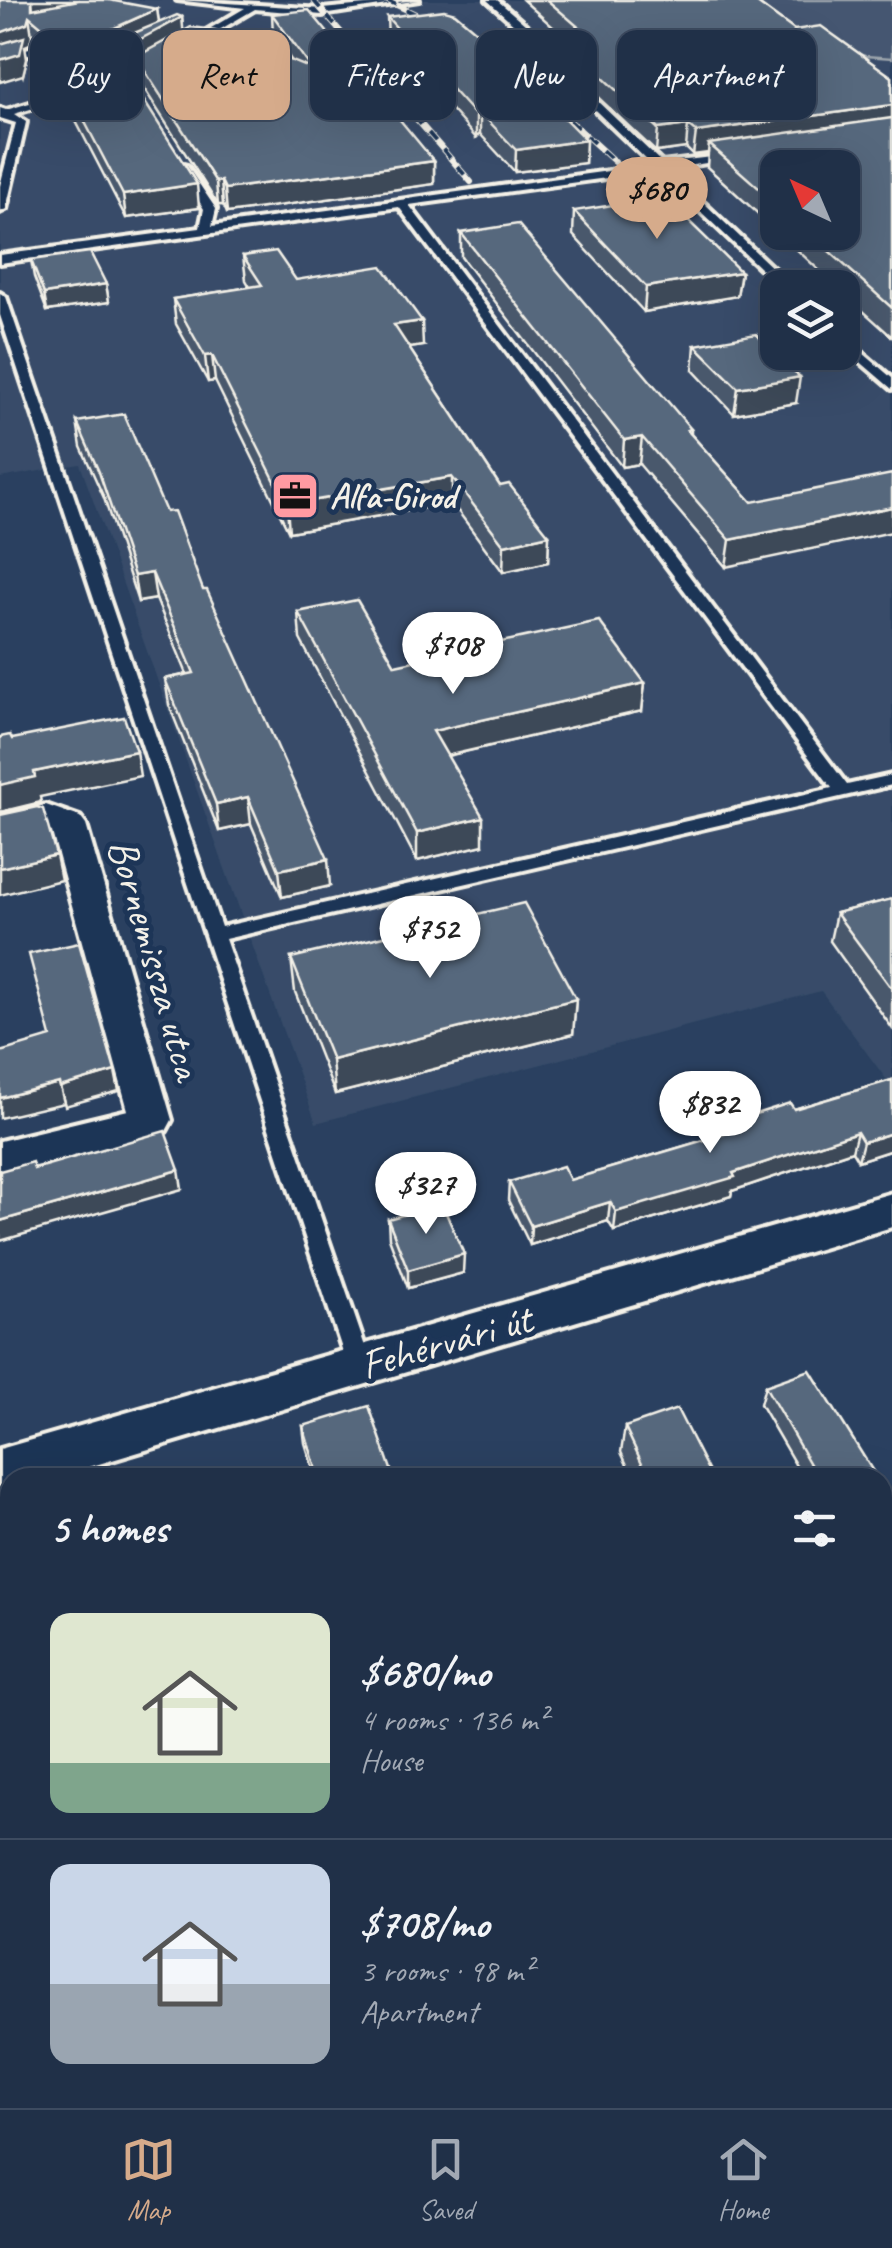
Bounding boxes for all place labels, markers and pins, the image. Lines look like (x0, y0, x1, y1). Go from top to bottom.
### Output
pin: $680 (598, 157, 716, 242)
office icon: Alfa-Girod (269, 470, 321, 522)
place label: Alfa-Girod (330, 474, 461, 519)
pin: $708 (394, 612, 512, 697)
pin: $752 (371, 896, 489, 981)
pin: $832 (651, 1071, 769, 1156)
pin: $327 (367, 1152, 485, 1237)

